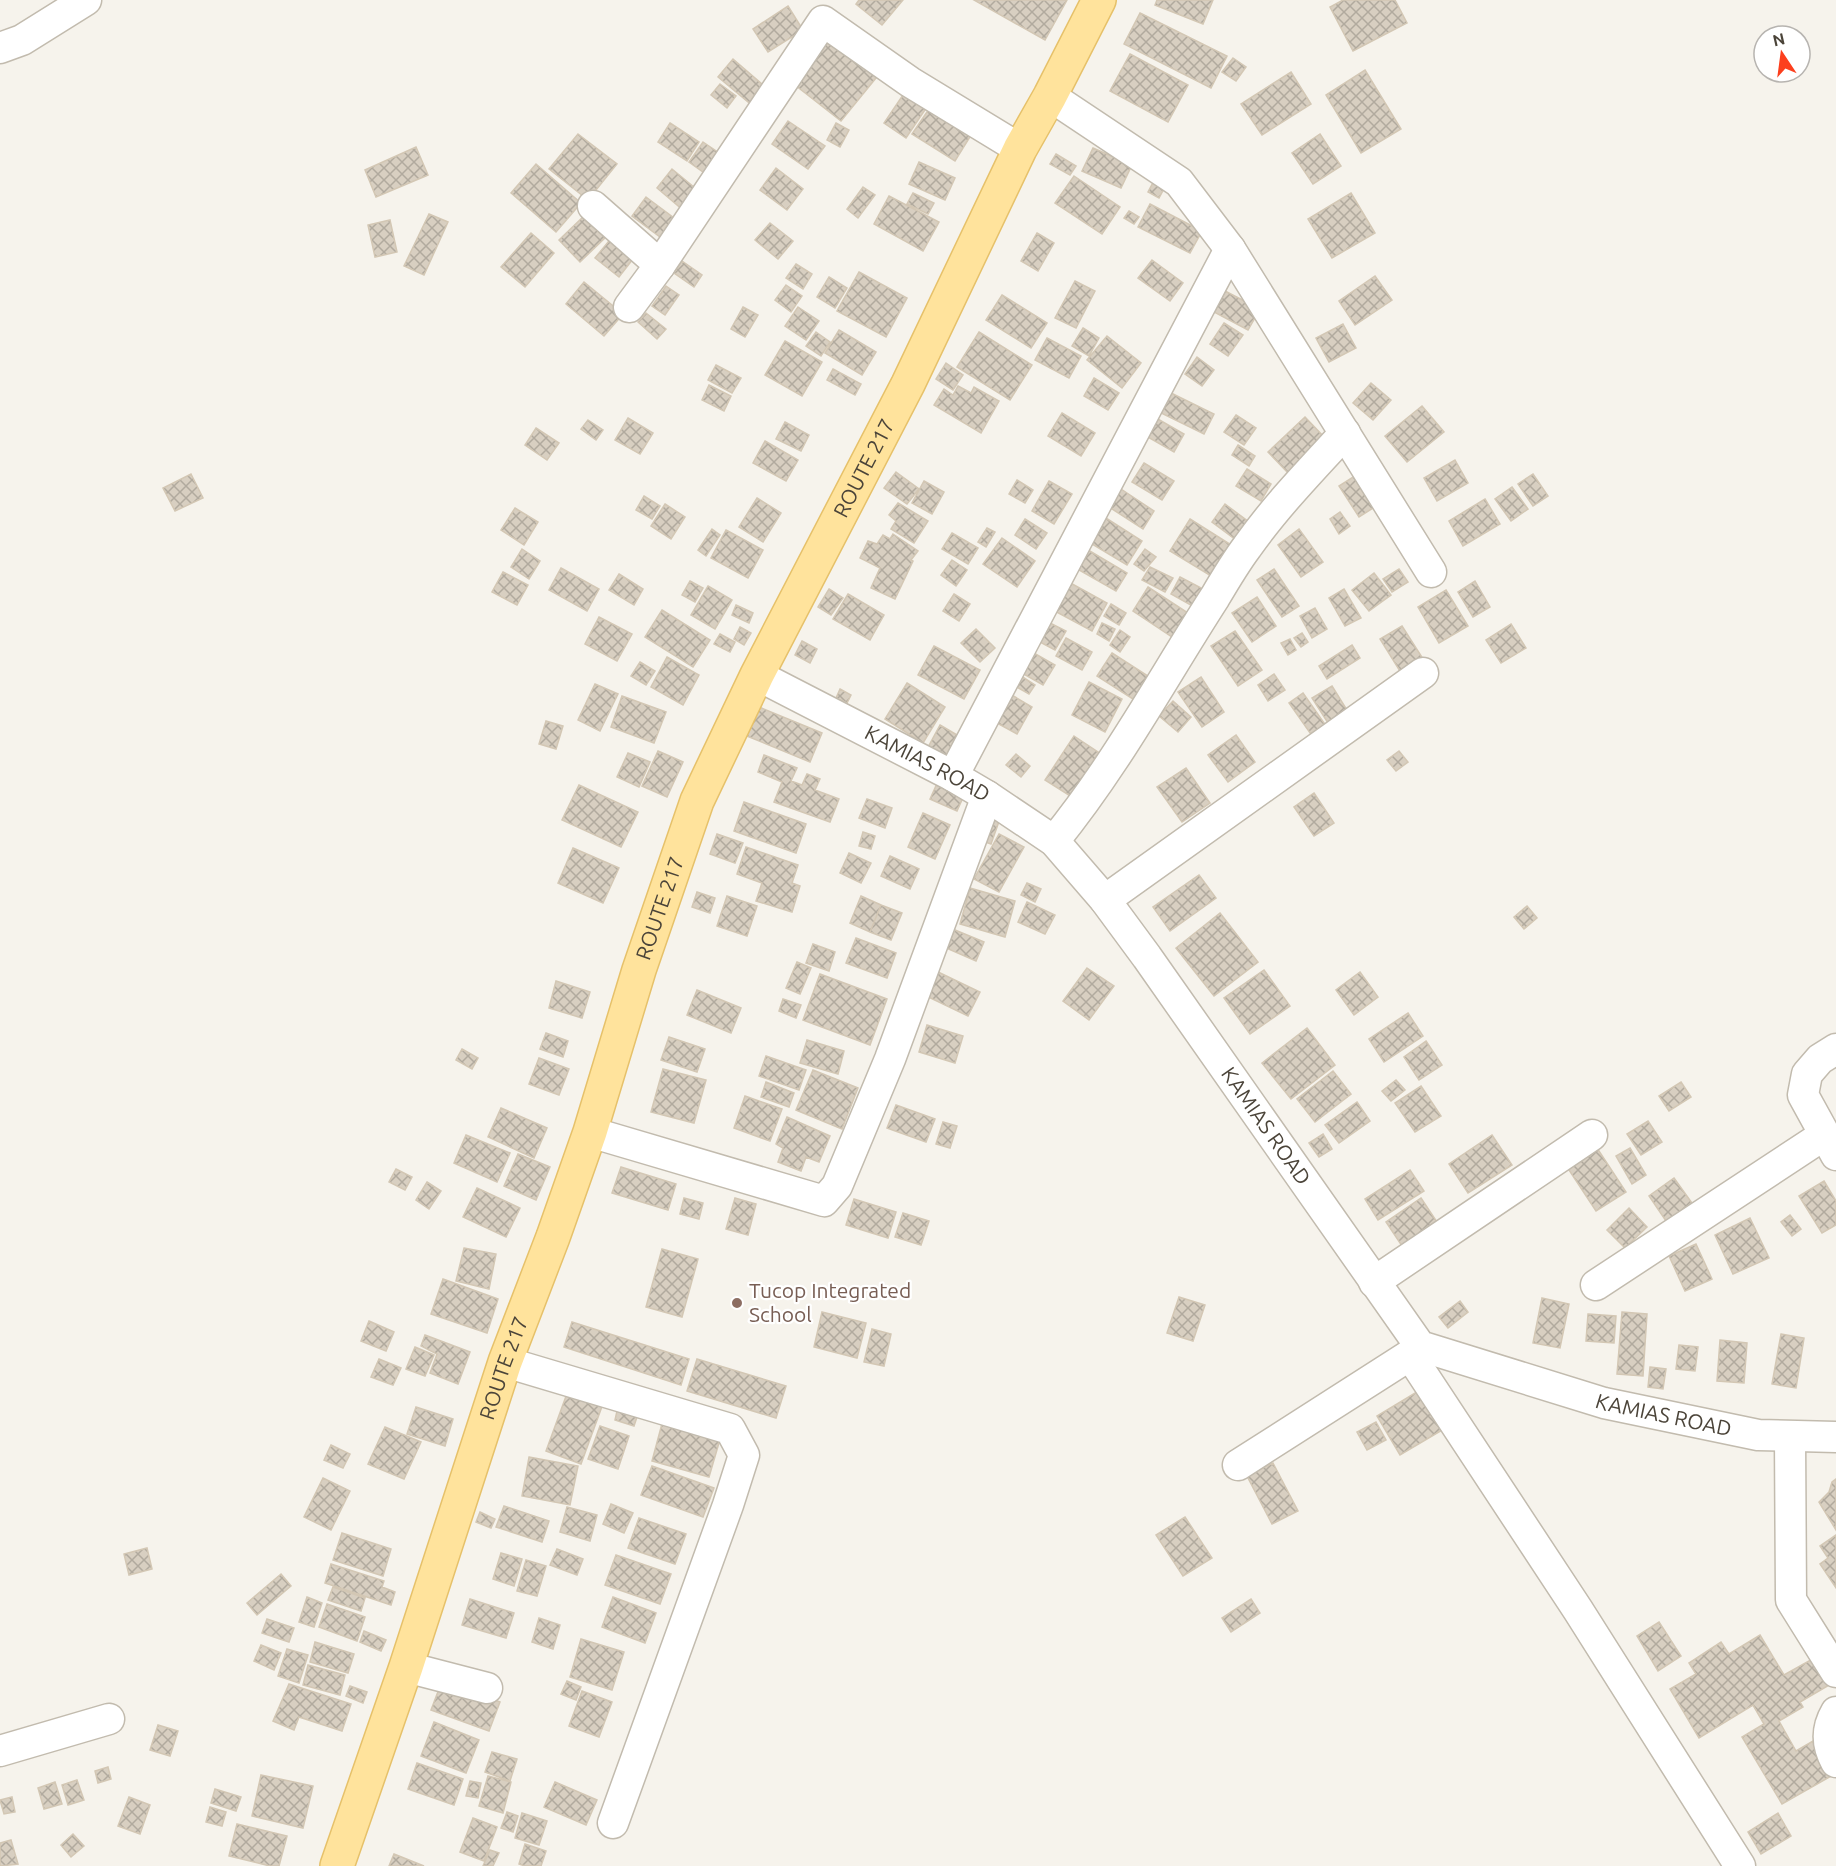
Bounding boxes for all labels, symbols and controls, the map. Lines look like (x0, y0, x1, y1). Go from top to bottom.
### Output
north arrow (1752, 24, 1812, 84)
text: N (1771, 29, 1786, 49)
street label: ROUTE 217 (828, 414, 899, 521)
street label: KAMIAS ROAD (861, 720, 995, 806)
street label: ROUTE 217 (630, 853, 688, 963)
street label: KAMIAS ROAD (1217, 1062, 1316, 1189)
place label: Tucop Integrated School (749, 1278, 911, 1326)
marker: Tucop Integrated School (730, 1296, 744, 1310)
street label: ROUTE 217 (474, 1313, 532, 1423)
street label: KAMIAS ROAD (1593, 1388, 1734, 1440)

